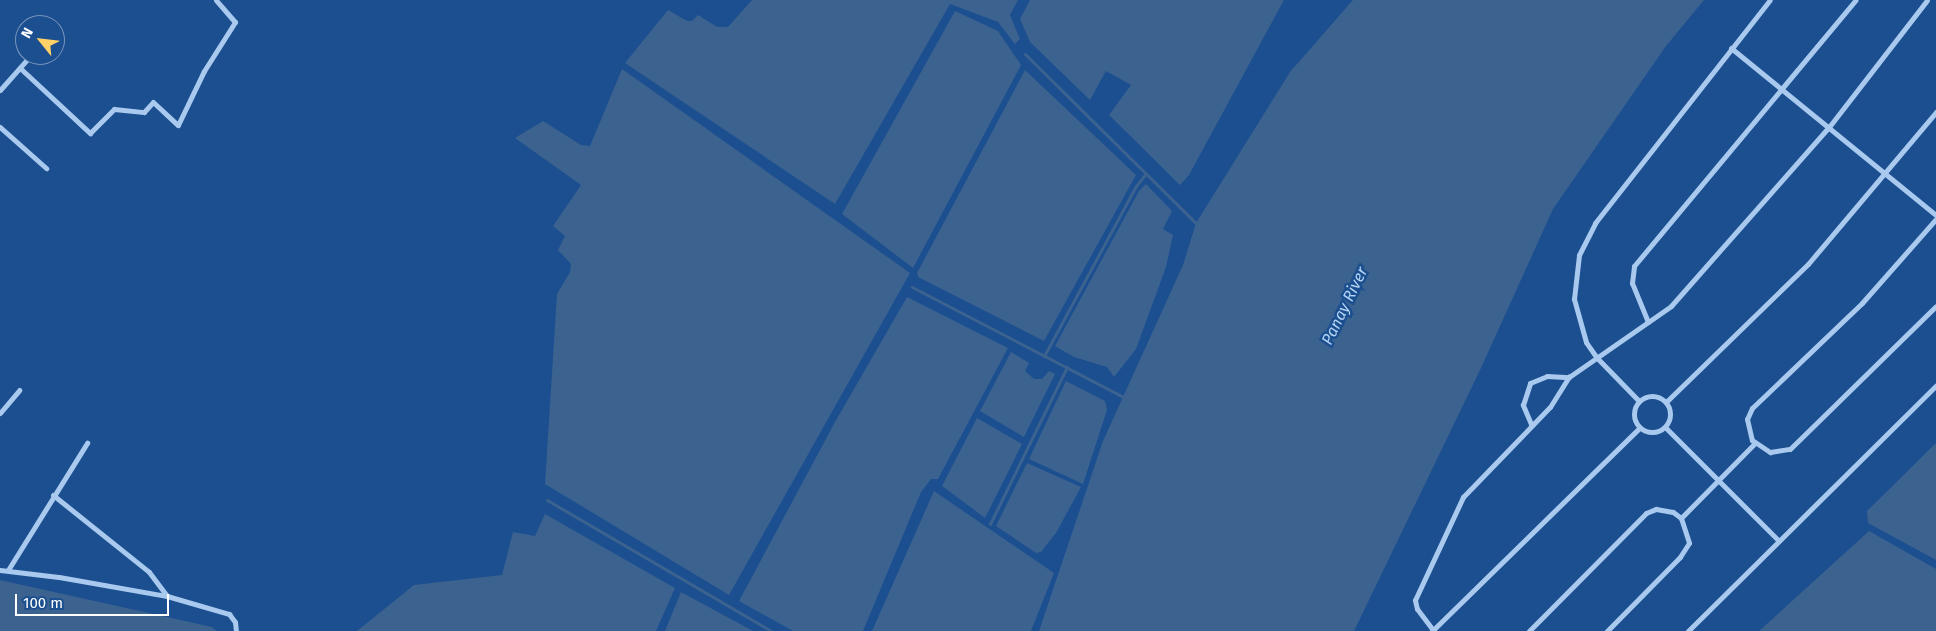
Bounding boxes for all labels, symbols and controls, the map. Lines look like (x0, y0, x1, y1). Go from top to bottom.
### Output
north arrow (15, 15, 65, 65)
text: N (18, 25, 37, 41)
water label: Panay River (1318, 264, 1372, 348)
scale bar (18, 584, 171, 616)
text: 100 m (23, 594, 63, 612)

